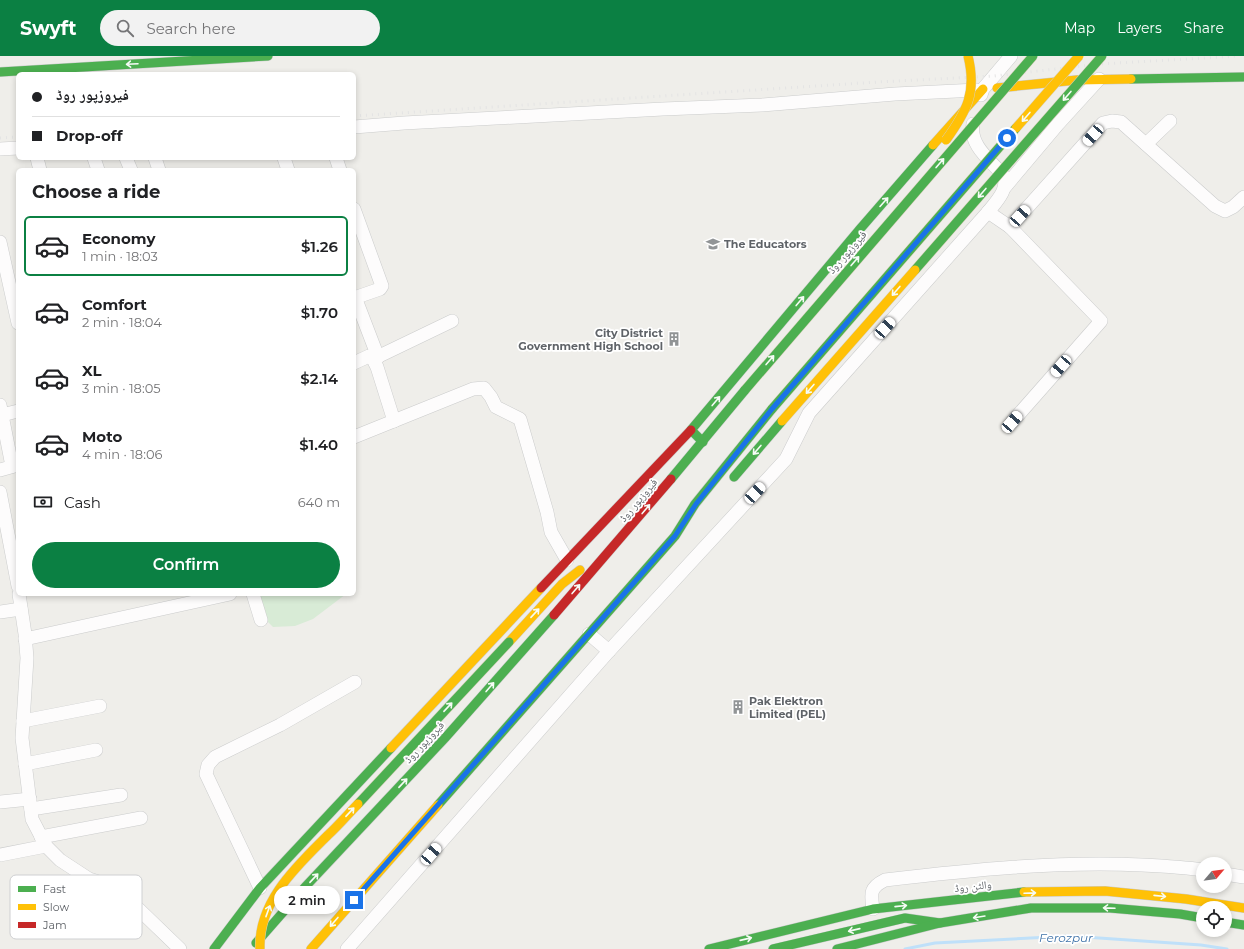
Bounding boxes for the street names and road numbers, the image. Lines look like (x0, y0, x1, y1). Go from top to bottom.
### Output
street label: فیروزپور روڈ (825, 227, 870, 276)
street label: فیروزپور روڈ (616, 475, 661, 525)
street label: فیروزپور روڈ (401, 718, 447, 766)
street label: والٹن روڈ (954, 877, 992, 895)

